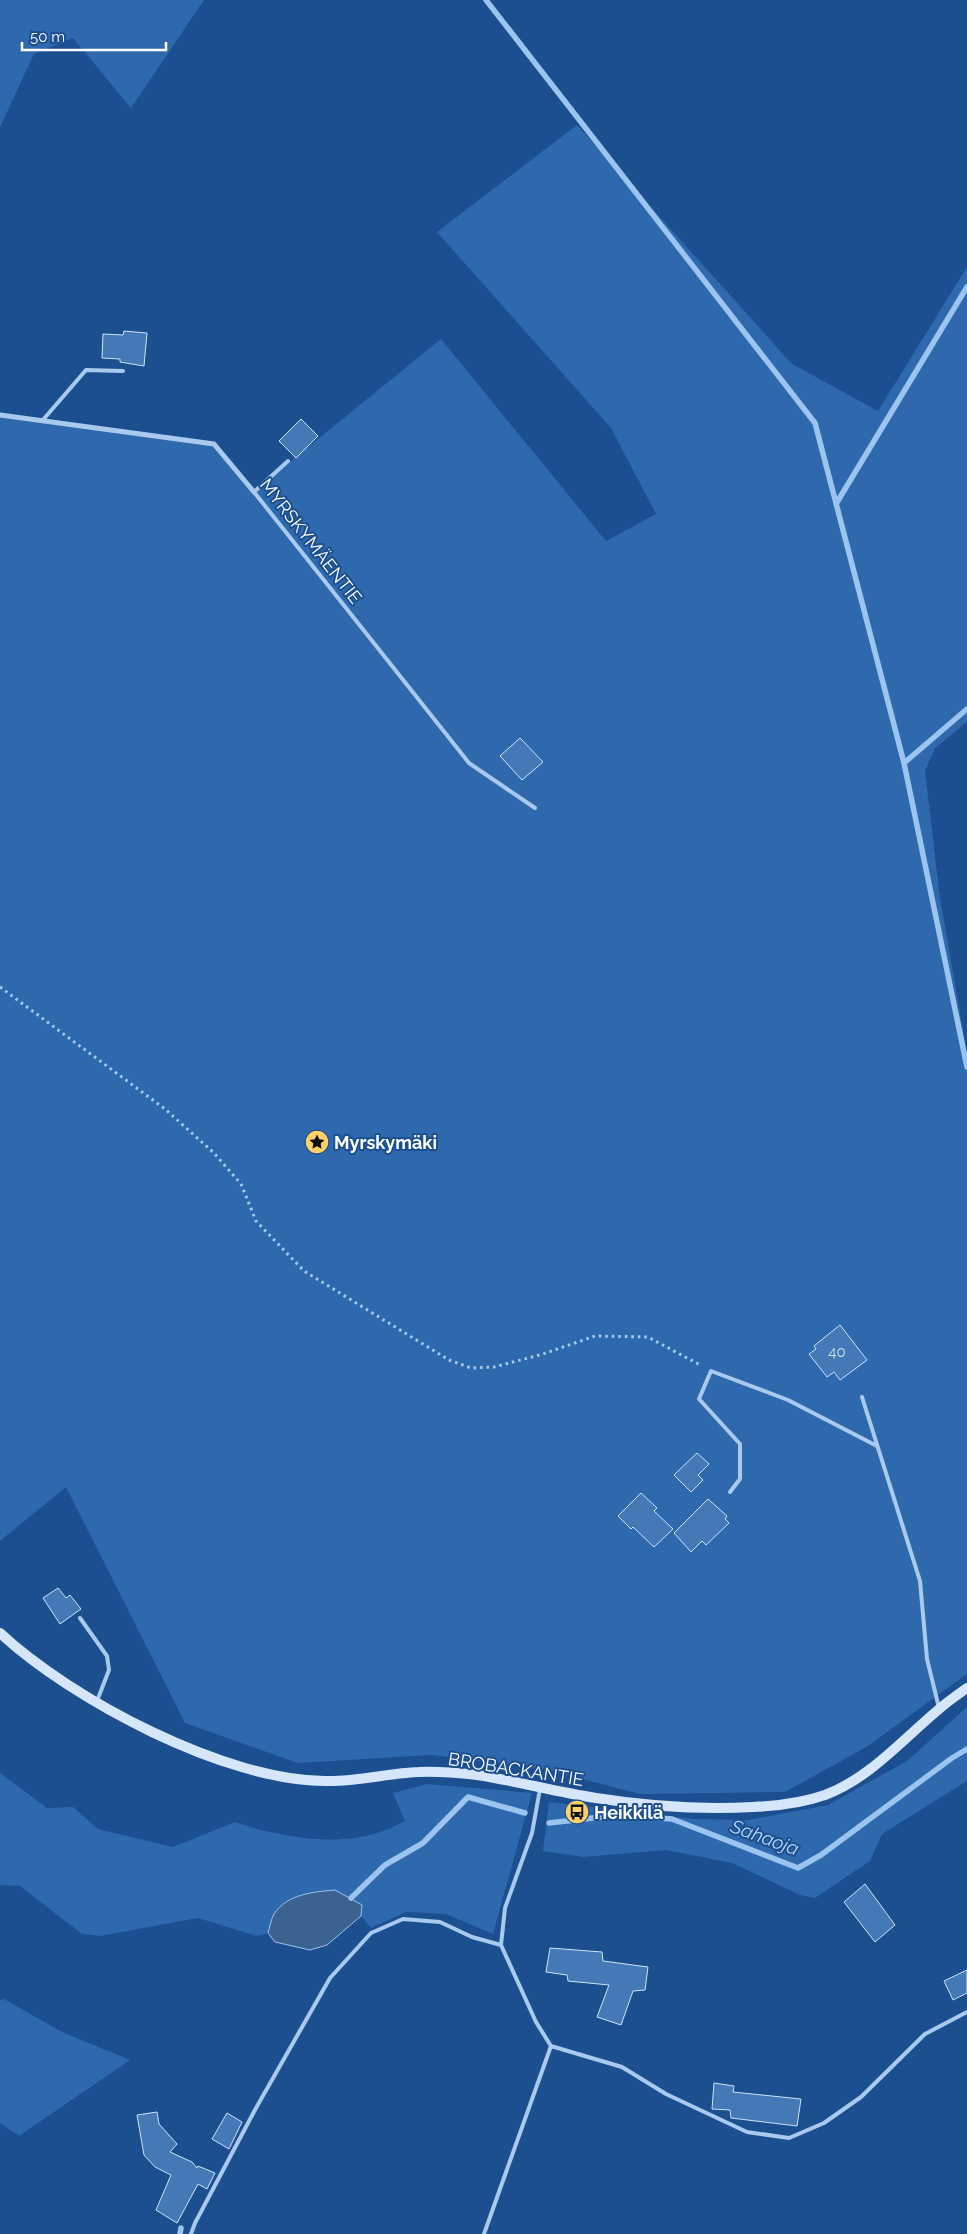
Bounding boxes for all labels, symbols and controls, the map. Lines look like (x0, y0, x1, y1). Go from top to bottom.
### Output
scale bar (22, 20, 166, 52)
text: 50 m (30, 28, 65, 46)
street label: MYRSKYMÄENTIE (256, 474, 366, 608)
place icon: Myrskymäki (304, 1129, 330, 1155)
place label: Myrskymäki (334, 1132, 437, 1153)
house number: 40 (828, 1343, 846, 1361)
street label: BROBACKANTIE (447, 1748, 585, 1790)
bus stop icon: Heikkilä (564, 1799, 590, 1825)
place label: Heikkilä (594, 1802, 663, 1823)
water label: Sahaoja (727, 1814, 802, 1859)

